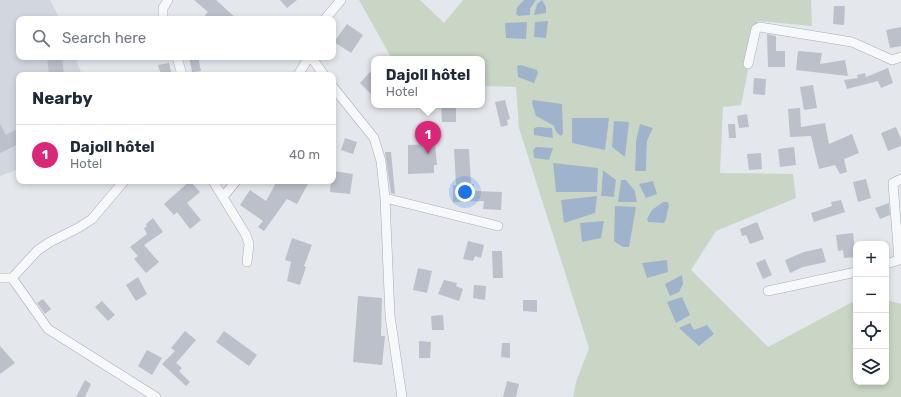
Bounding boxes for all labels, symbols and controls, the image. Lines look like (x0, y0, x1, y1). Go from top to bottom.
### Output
search box (16, 16, 336, 60)
icon: search (30, 27, 52, 49)
text: Search here (62, 29, 146, 47)
popup (371, 56, 485, 108)
text: Dajoll hôtel (386, 66, 470, 84)
text: Hotel (386, 84, 418, 99)
text: Nearby (32, 88, 93, 108)
pin: 1 (415, 121, 441, 154)
text: Dajoll hôtel (70, 138, 155, 156)
text: 1 (42, 147, 48, 162)
text: 40 m (289, 147, 320, 162)
text: Hotel (70, 156, 102, 171)
your location (455, 182, 475, 202)
map controls (853, 241, 889, 385)
button: + (853, 241, 889, 277)
button: − (853, 277, 889, 313)
button: locate (853, 313, 889, 349)
button: layers (853, 349, 889, 385)

